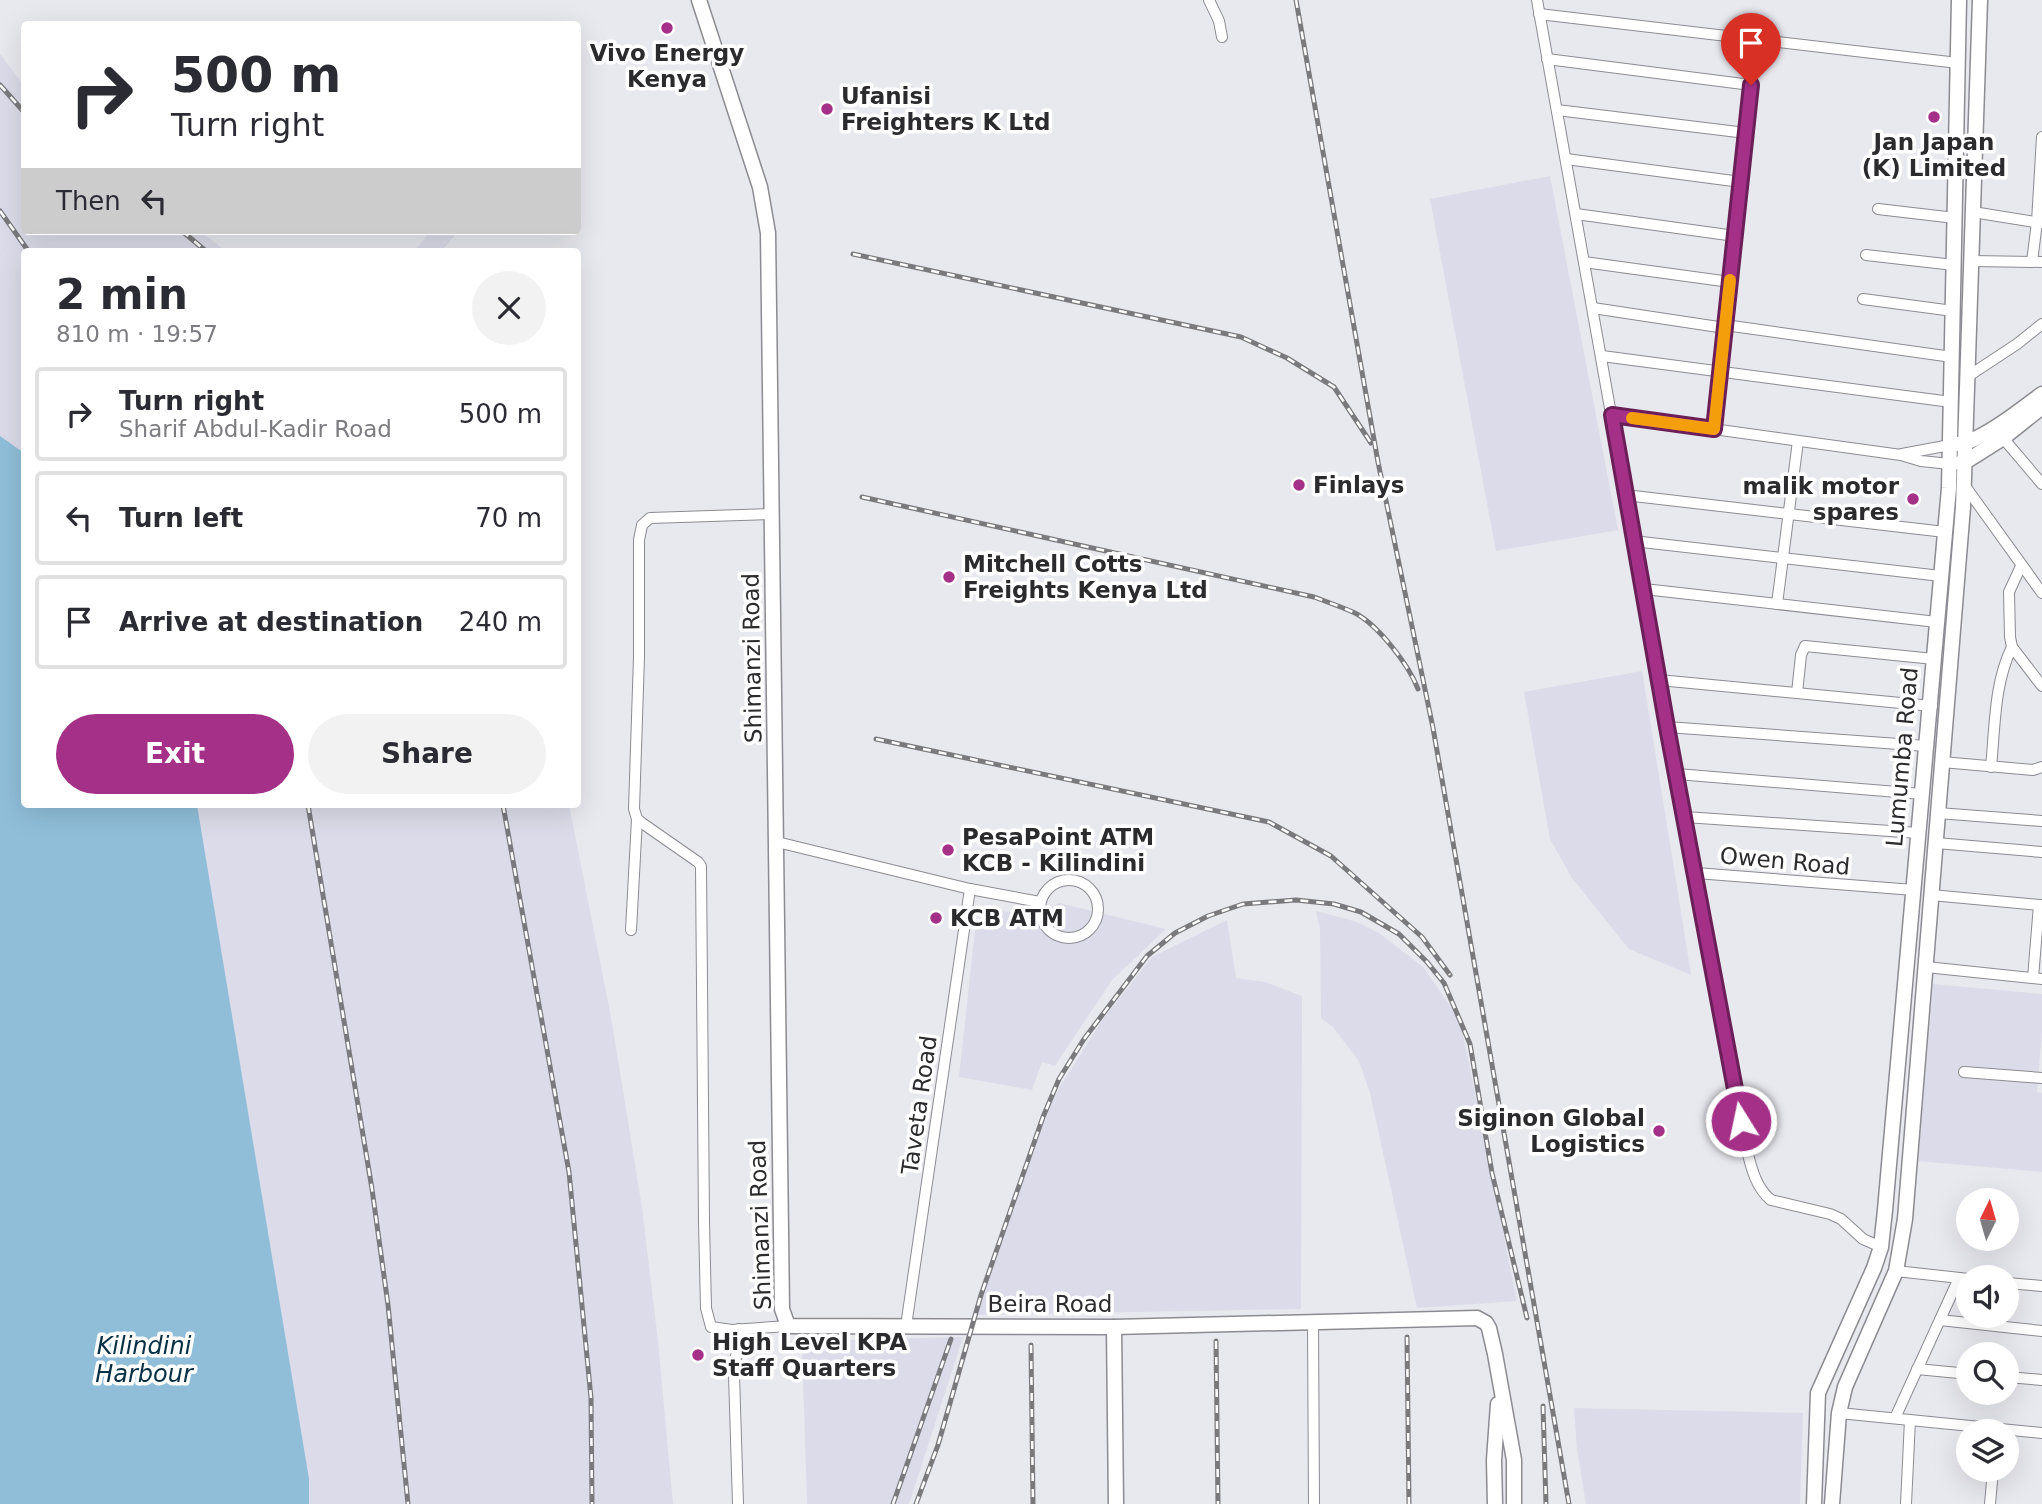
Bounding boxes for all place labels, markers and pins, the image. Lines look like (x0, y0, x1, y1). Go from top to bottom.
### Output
pin (1721, 13, 1781, 85)
marker: Vivo Energy Kenya (659, 20, 675, 36)
place label: Vivo Energy Kenya (590, 40, 744, 92)
place label: Ufanisi Freighters K Ltd (841, 83, 1050, 135)
marker: Ufanisi Freighters K Ltd (819, 101, 835, 117)
marker: Jan Japan (K) Limited (1926, 109, 1942, 125)
place label: Jan Japan (K) Limited (1862, 129, 2006, 181)
place label: Finlays (1313, 472, 1404, 498)
place label: malik motor spares (1743, 473, 1900, 525)
marker: Finlays (1291, 477, 1307, 493)
marker: malik motor spares (1905, 491, 1921, 507)
place label: Mitchell Cotts Freights Kenya Ltd (963, 551, 1208, 603)
marker: Mitchell Cotts Freights Kenya Ltd (941, 569, 957, 585)
place label: PesaPoint ATM KCB - Kilindini (962, 824, 1154, 876)
marker: PesaPoint ATM KCB - Kilindini (940, 842, 956, 858)
place label: KCB ATM (950, 905, 1064, 931)
marker: KCB ATM (928, 910, 944, 926)
place label: Siginon Global Logistics (1457, 1105, 1645, 1157)
marker: Siginon Global Logistics (1651, 1123, 1667, 1139)
place label: High Level KPA Staff Quarters (712, 1329, 907, 1381)
marker: High Level KPA Staff Quarters (690, 1347, 706, 1363)

